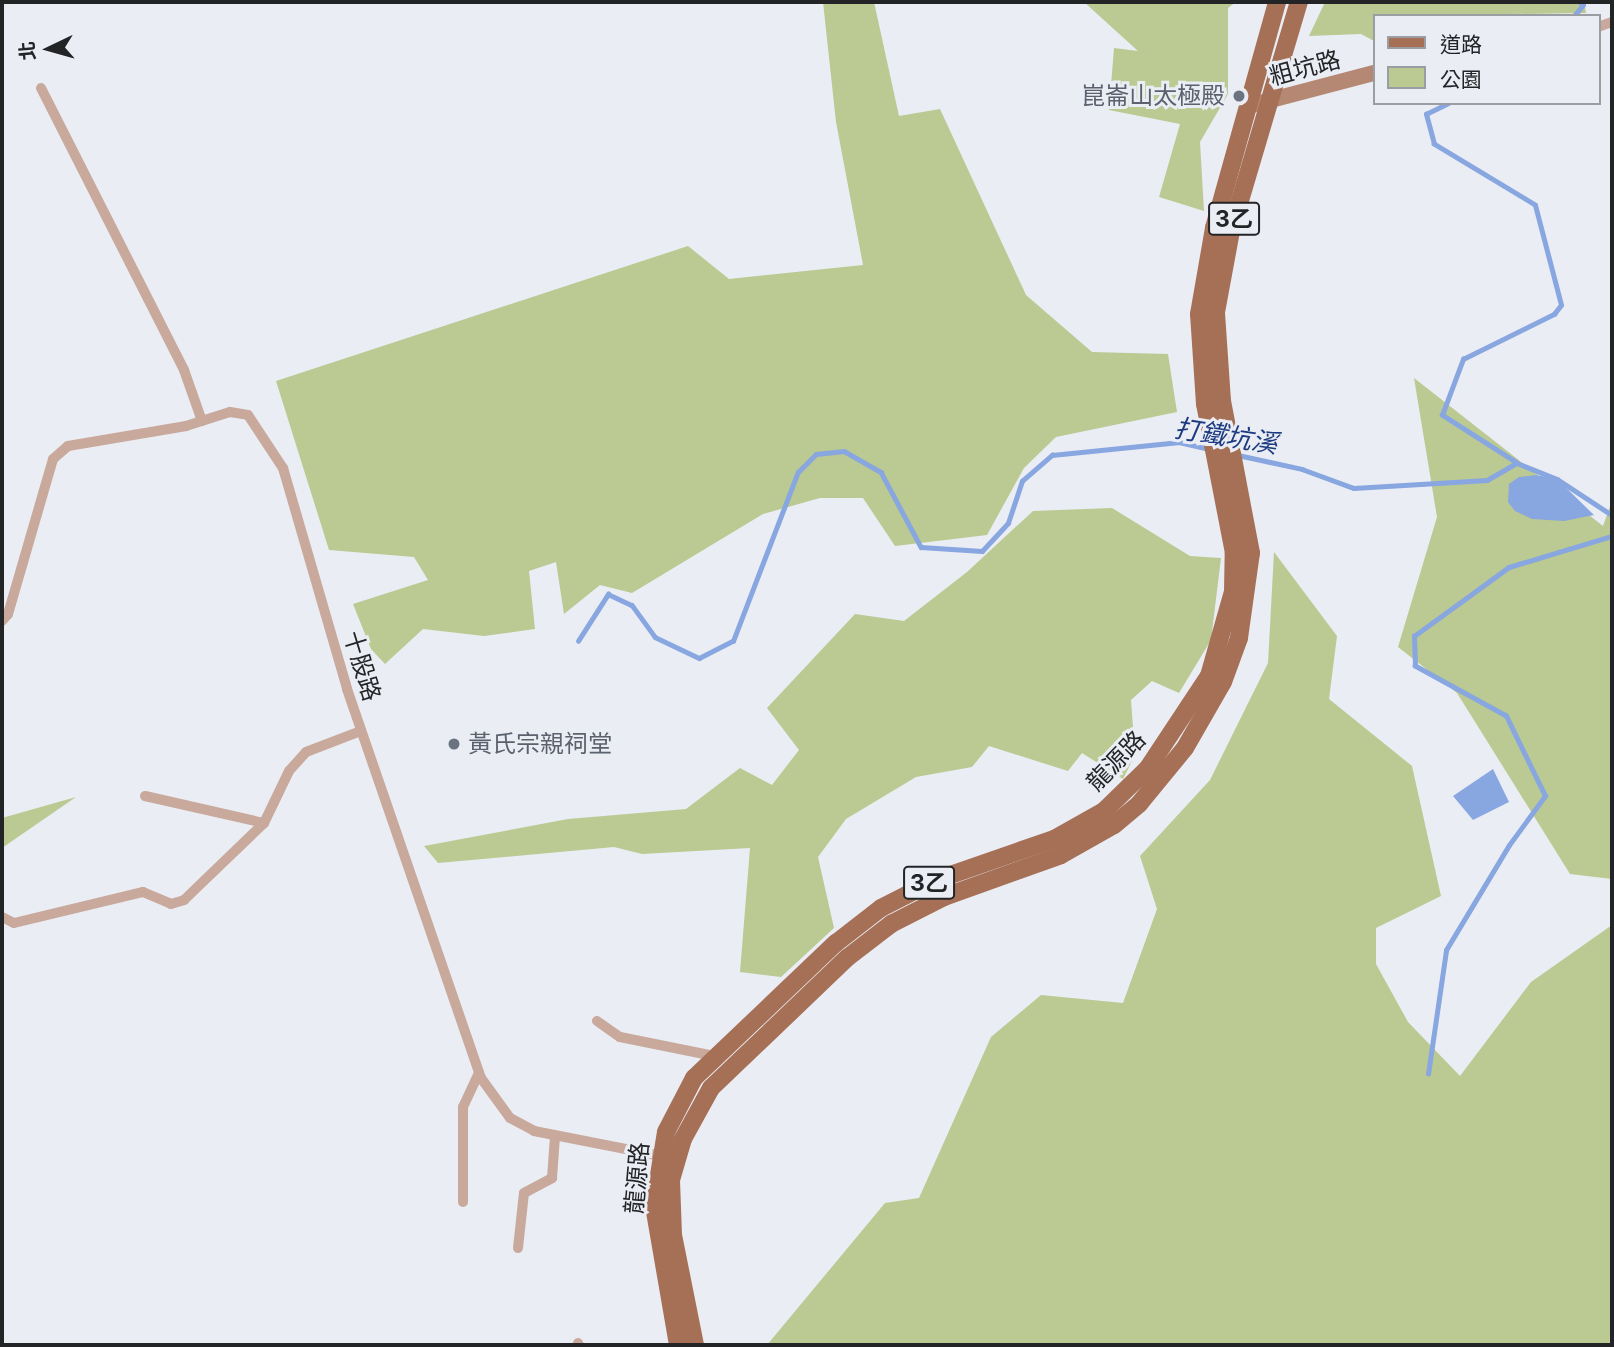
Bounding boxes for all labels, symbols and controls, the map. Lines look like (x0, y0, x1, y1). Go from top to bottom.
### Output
north arrow (14, 14, 84, 84)
legend (1372, 14, 1600, 105)
text: 道路 (1440, 32, 1482, 57)
text: 北 (15, 40, 40, 61)
street label: 粗坑路 (1266, 45, 1344, 91)
text: 公園 (1440, 67, 1482, 92)
place label: 崑崙山太極殿 (1081, 82, 1225, 110)
marker: 崑崙山太極殿 (1231, 88, 1247, 104)
road number: 3乙 (1208, 200, 1260, 238)
water label: 打鐵坑溪 (1172, 412, 1280, 460)
street label: 十股路 (338, 627, 386, 705)
street label: 龍源路 (1081, 725, 1151, 797)
place label: 黃氏宗親祠堂 (468, 730, 612, 758)
marker: 黃氏宗親祠堂 (446, 736, 462, 752)
road number: 3乙 (903, 863, 955, 902)
street label: 龍源路 (620, 1141, 654, 1215)

